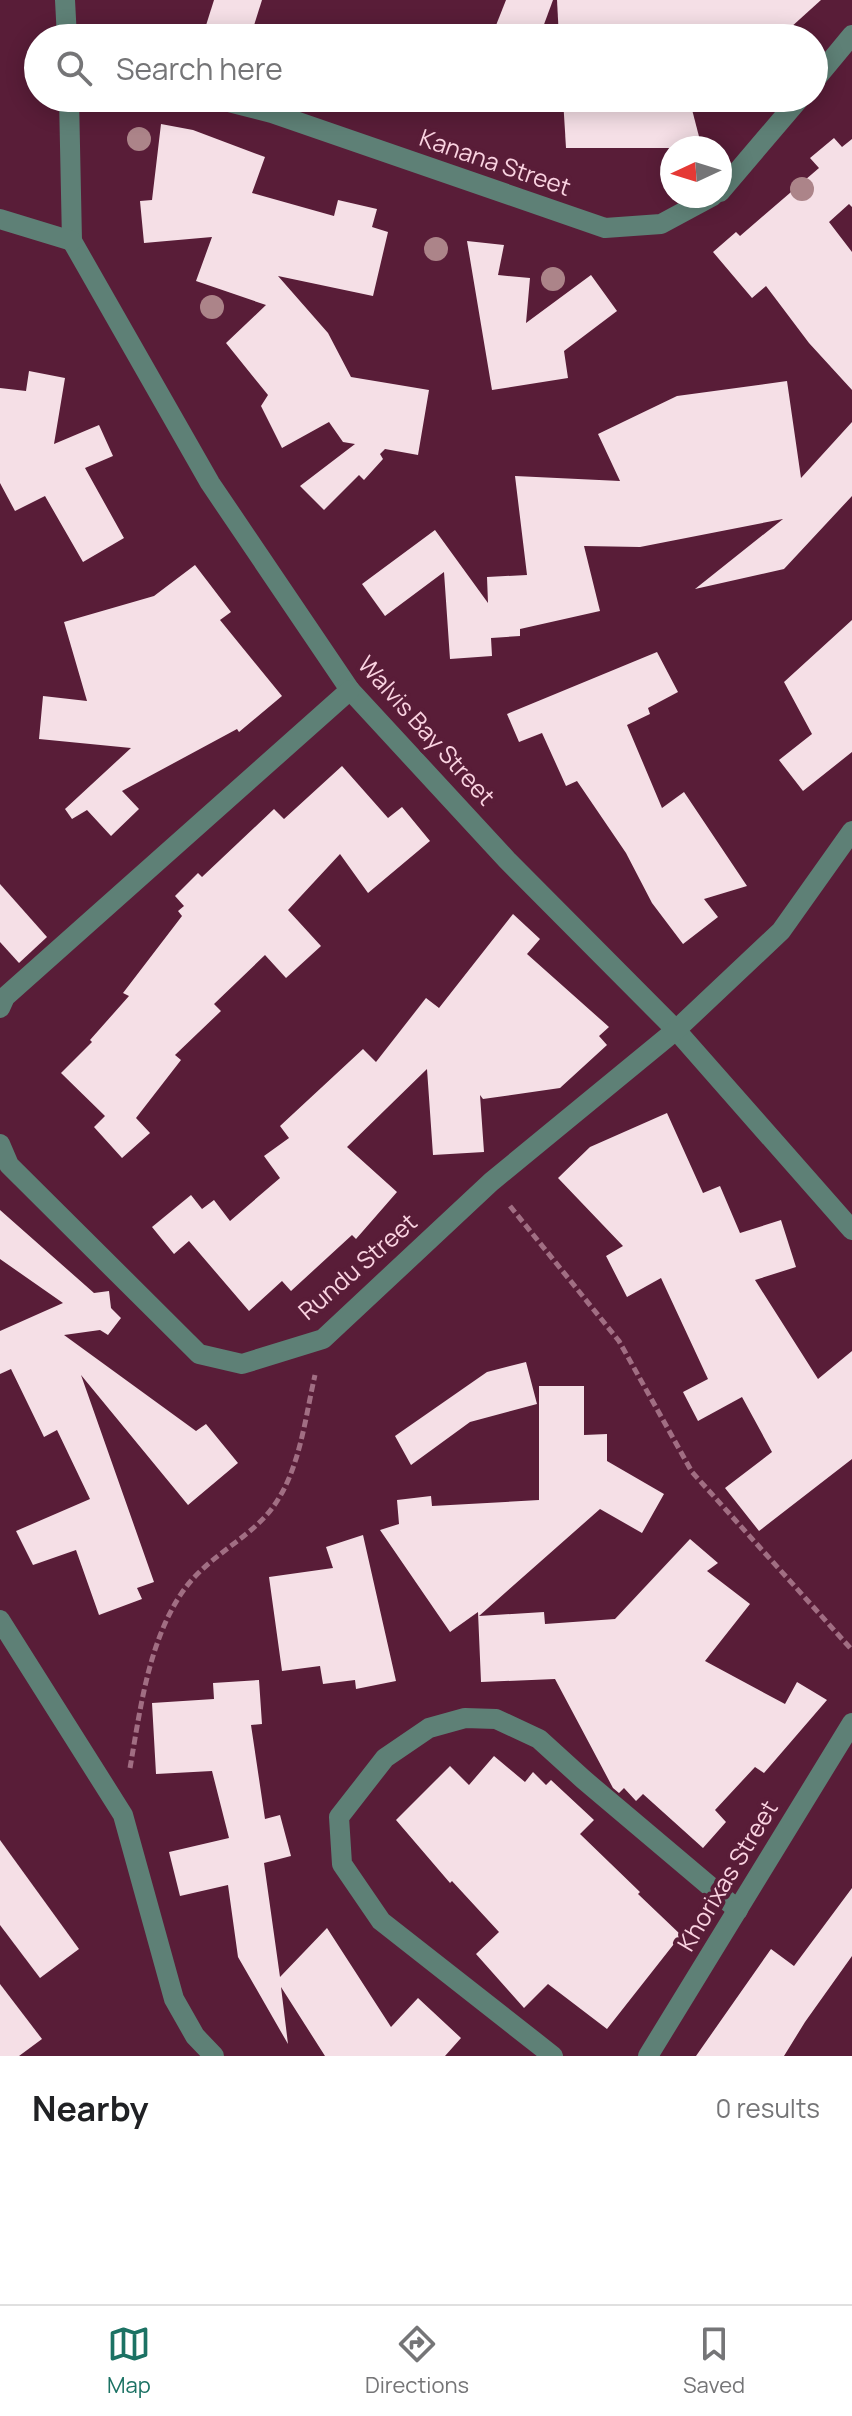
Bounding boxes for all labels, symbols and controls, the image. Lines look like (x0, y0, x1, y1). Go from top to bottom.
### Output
search box (24, 24, 828, 112)
icon: search (52, 46, 96, 90)
text: Search here (116, 48, 283, 89)
street label: Kanana Street (415, 120, 576, 203)
north arrow (660, 136, 732, 208)
street label: Walvis Bay Street (351, 648, 503, 812)
street label: Rundu Street (291, 1205, 423, 1327)
street label: Khorixas Street (669, 1794, 785, 1957)
text: Nearby (32, 2085, 148, 2131)
text: 0 results (715, 2090, 820, 2126)
tab: Map (107, 2322, 151, 2400)
tab: Directions (365, 2322, 469, 2400)
tab: Saved (683, 2322, 745, 2400)

